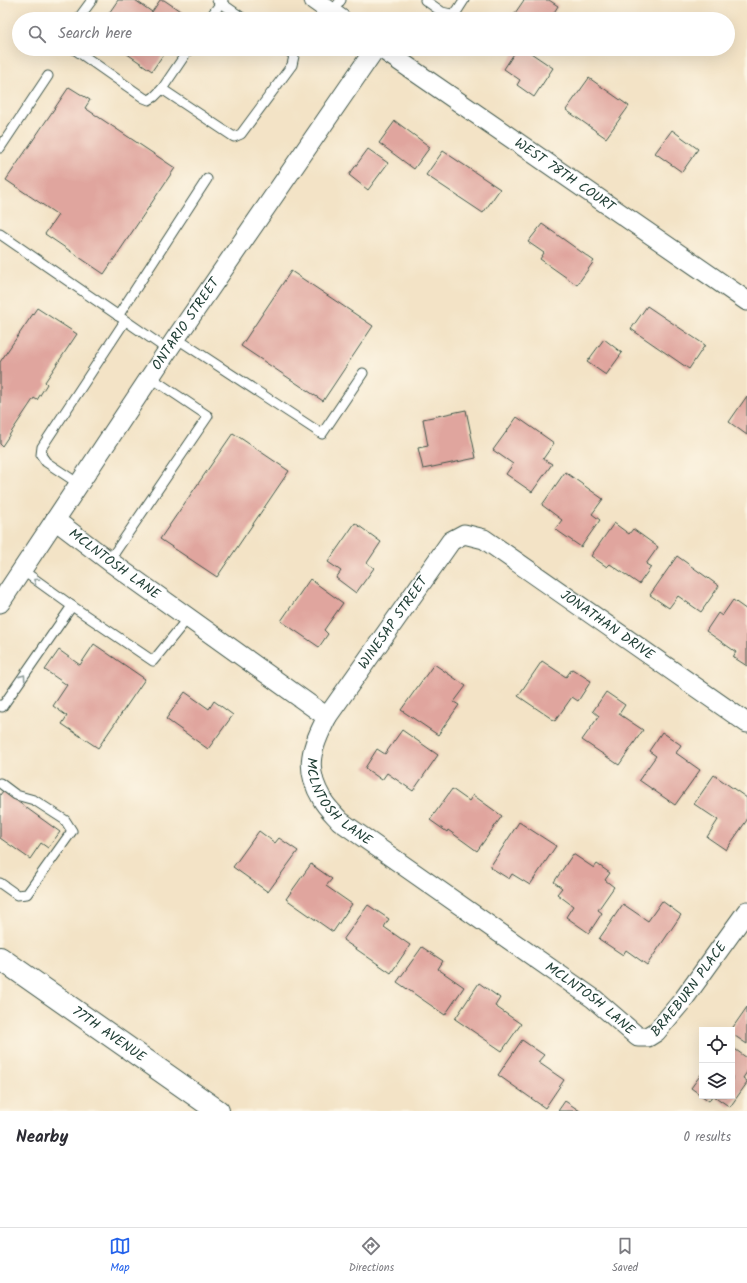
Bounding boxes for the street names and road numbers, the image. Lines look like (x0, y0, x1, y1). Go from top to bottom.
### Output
street label: WEST 78TH COURT (510, 133, 621, 219)
street label: ONTARIO STREET (146, 272, 226, 375)
street label: MCLNTOSH LANE (64, 523, 165, 606)
street label: WINESAP STREET (353, 571, 435, 674)
street label: JONATHAN DRIVE (555, 584, 660, 666)
street label: MCLNTOSH LANE (300, 757, 377, 852)
street label: BRAEBURN PLACE (645, 937, 733, 1042)
street label: MCLNTOSH LANE (540, 957, 640, 1041)
street label: 77TH AVENUE (67, 1001, 151, 1068)

